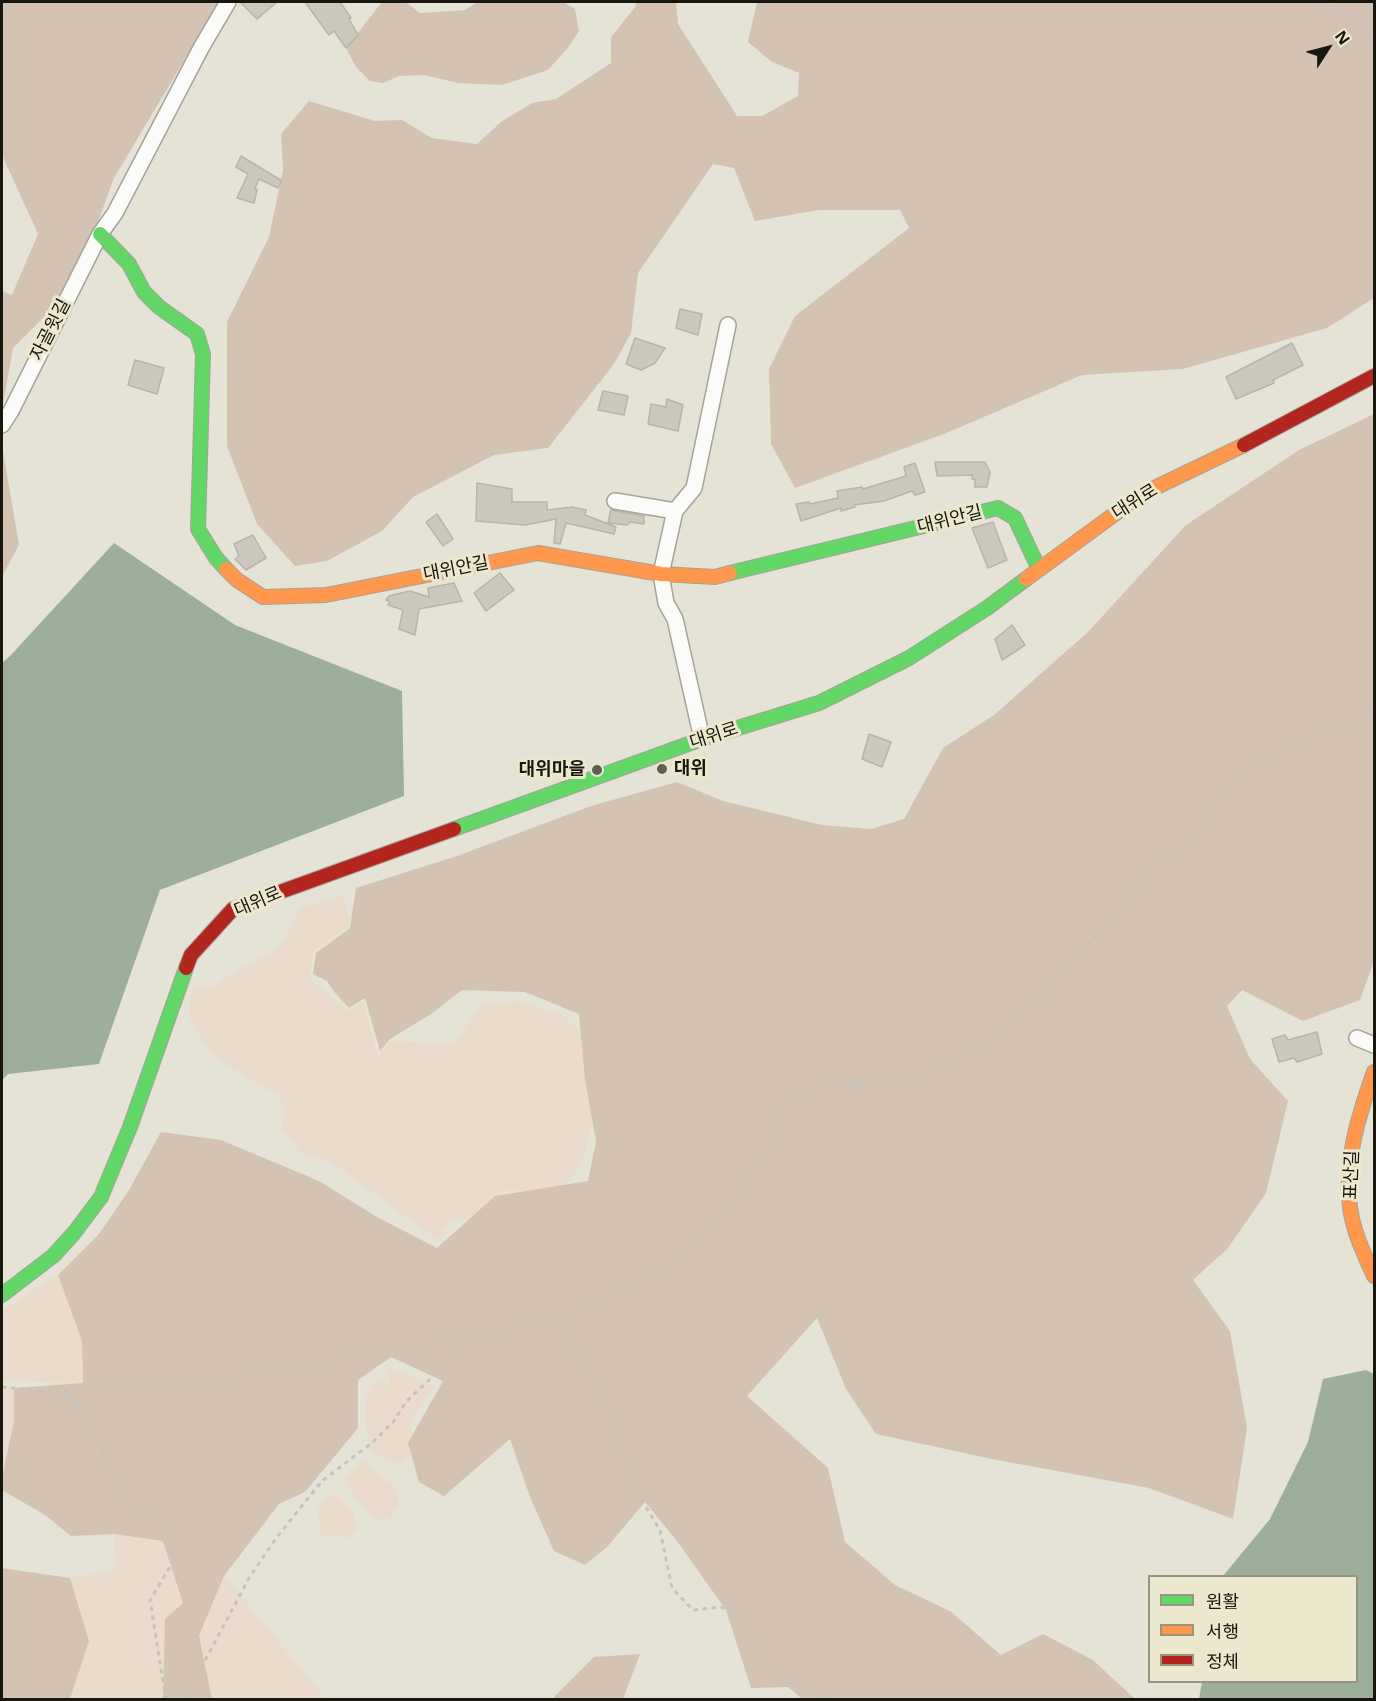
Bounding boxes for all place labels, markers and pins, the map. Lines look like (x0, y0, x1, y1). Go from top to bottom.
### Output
place label: 대위 (674, 758, 707, 780)
place label: 대위마을 (519, 759, 585, 781)
marker: 대위 (655, 762, 669, 776)
marker: 대위마을 (590, 763, 604, 777)

